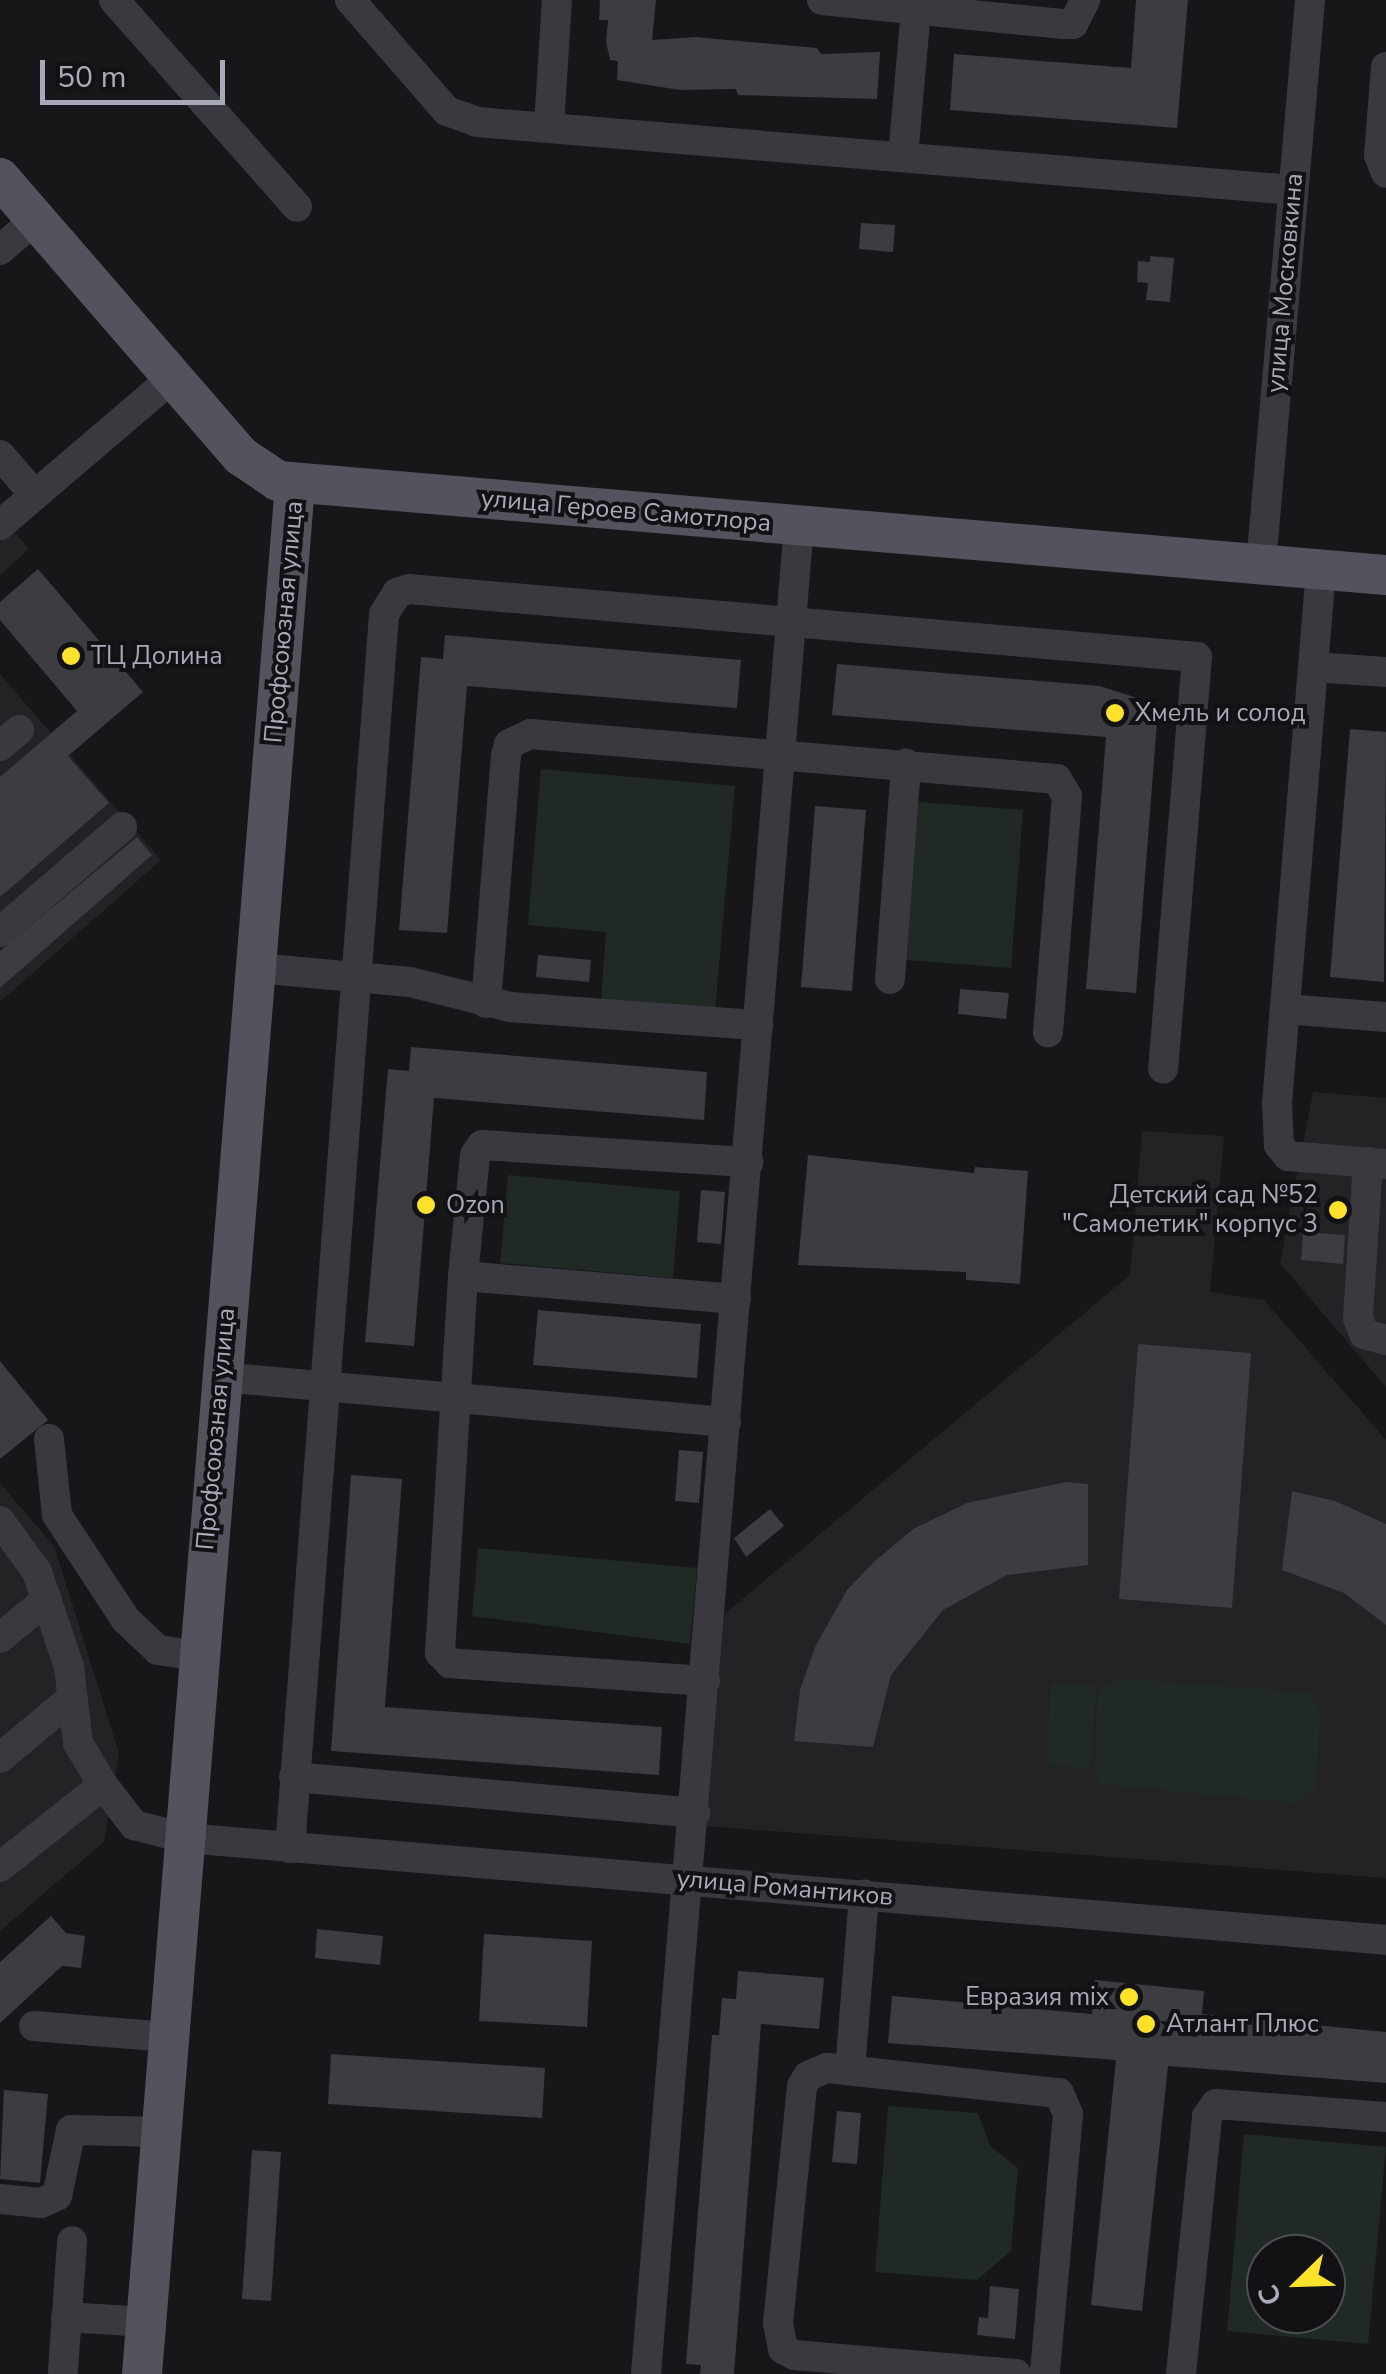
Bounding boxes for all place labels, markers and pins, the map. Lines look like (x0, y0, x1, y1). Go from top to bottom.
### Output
place label: ТЦ Долина (91, 641, 223, 671)
marker: ТЦ Долина (60, 645, 82, 667)
place label: Хмель и солод (1135, 698, 1306, 728)
marker: Хмель и солод (1104, 702, 1126, 724)
place label: Детский сад №52 "Самолетик" корпус 3 (1062, 1181, 1318, 1240)
place label: Ozon (446, 1190, 505, 1220)
marker: Ozon (415, 1194, 437, 1216)
marker: Детский сад №52 "Самолетик" корпус 3 (1327, 1199, 1349, 1221)
place label: Евразия mix (965, 1982, 1109, 2012)
marker: Евразия mix (1118, 1986, 1140, 2008)
place label: Атлант Плюс (1166, 2009, 1319, 2039)
marker: Атлант Плюс (1135, 2013, 1157, 2035)

